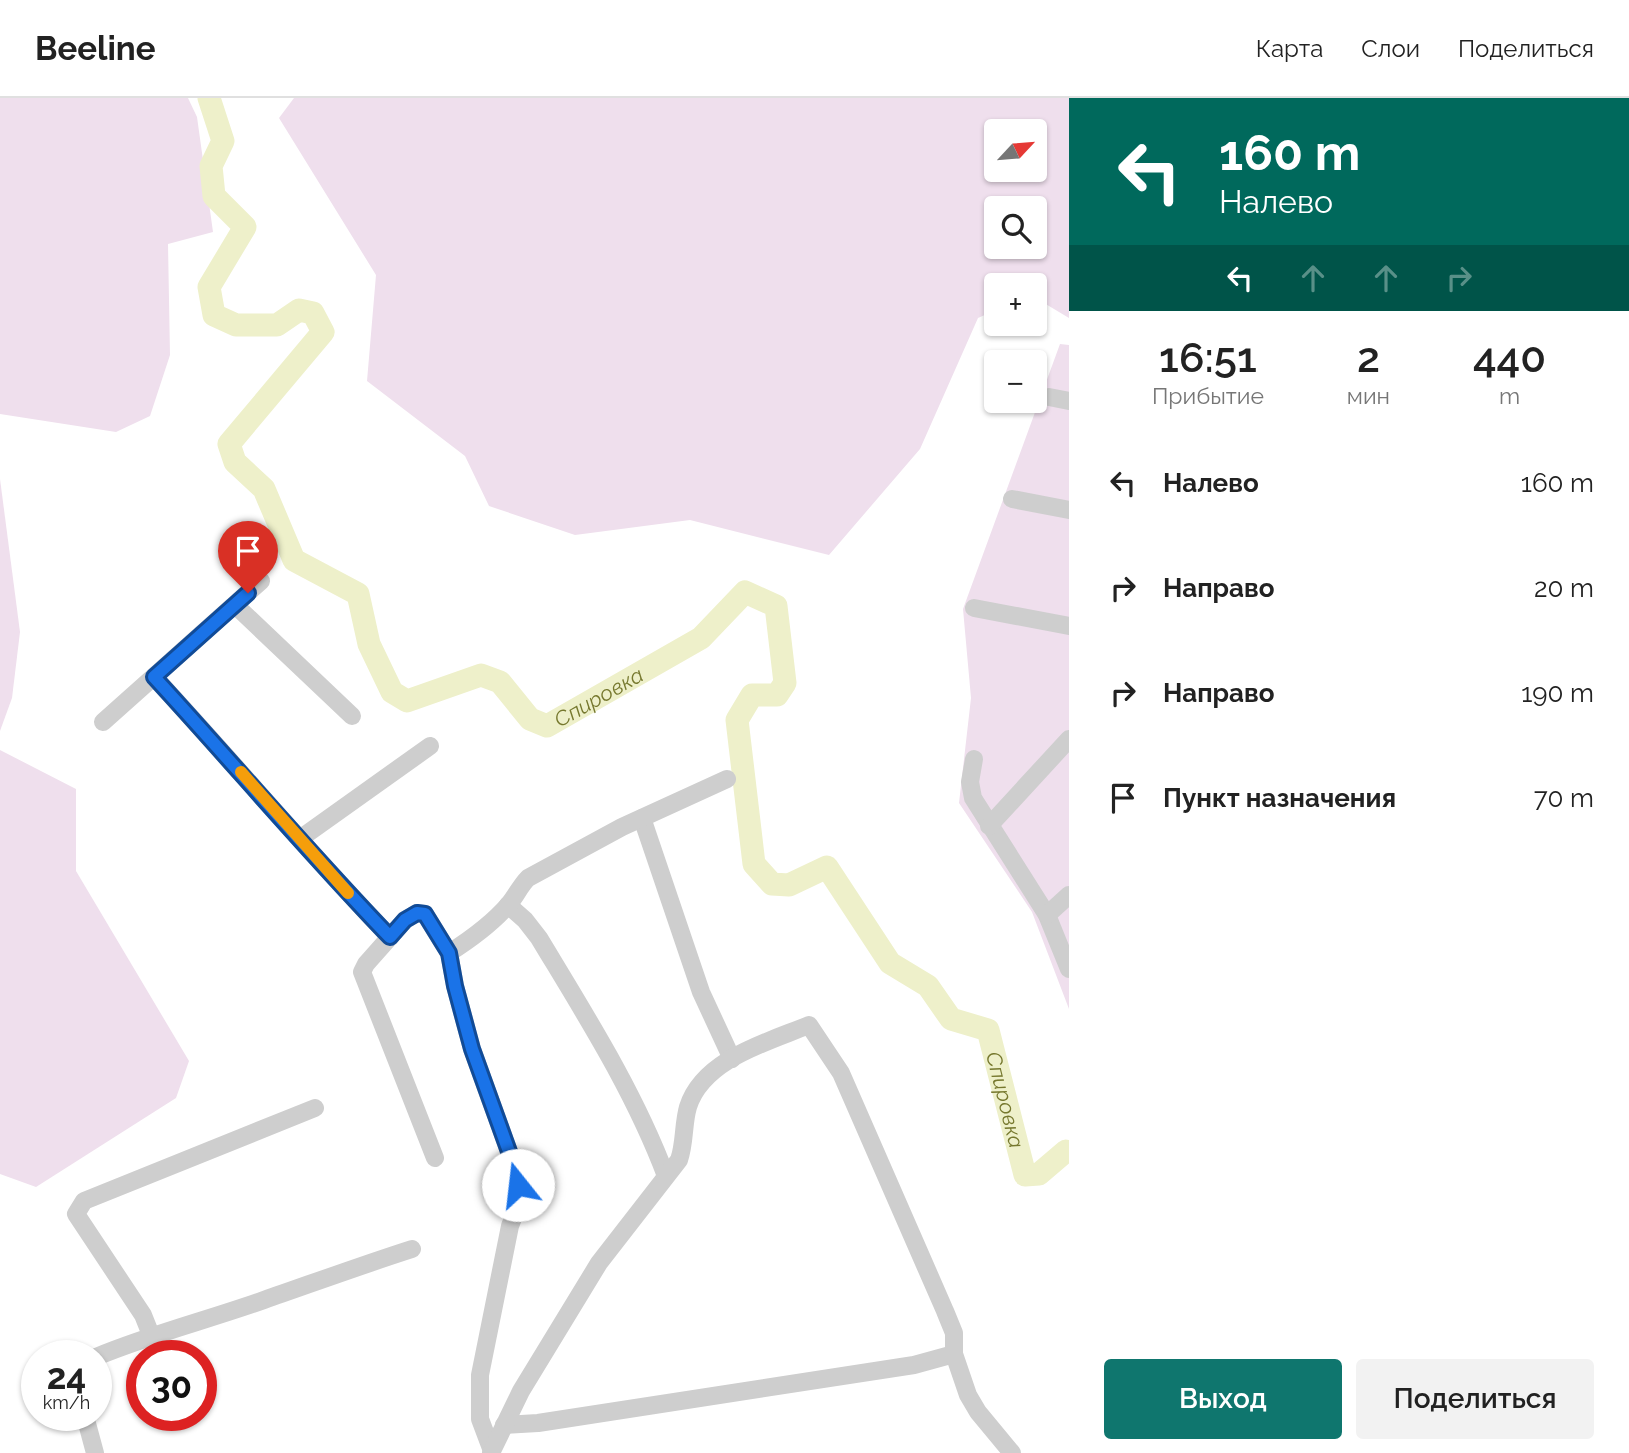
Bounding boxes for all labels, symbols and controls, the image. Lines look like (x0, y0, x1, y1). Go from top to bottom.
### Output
text: Beeline (35, 29, 156, 68)
text: Карта (1256, 34, 1323, 63)
text: Слои (1361, 34, 1420, 63)
text: Поделиться (1458, 34, 1594, 63)
north arrow (984, 119, 1046, 182)
map controls (984, 119, 1047, 413)
text: 160 m (1219, 124, 1360, 181)
icon: left (1104, 126, 1195, 217)
text: Налево (1219, 183, 1333, 220)
button: search (984, 196, 1047, 259)
icon: left (1221, 259, 1259, 297)
icon: ahead (1294, 259, 1332, 297)
icon: ahead (1367, 259, 1405, 297)
icon: right (1440, 259, 1478, 297)
button: + (984, 273, 1047, 336)
text: 16:51 (1159, 333, 1257, 382)
text: 2 (1357, 333, 1380, 382)
text: 440 (1473, 333, 1546, 382)
button: − (984, 350, 1047, 413)
text: Прибытие (1152, 382, 1264, 409)
text: мин (1347, 382, 1390, 409)
text: m (1499, 382, 1520, 409)
icon: left (1104, 464, 1142, 502)
text: Налево (1163, 468, 1259, 498)
text: 160 m (1521, 468, 1594, 498)
pin (218, 521, 278, 593)
icon: arrive (229, 532, 267, 570)
icon: right (1104, 569, 1142, 607)
text: Направо (1163, 573, 1274, 603)
text: 20 m (1534, 573, 1594, 603)
water label: Спировка (549, 661, 647, 732)
icon: right (1104, 674, 1142, 712)
text: Направо (1163, 678, 1274, 708)
text: 190 m (1521, 678, 1594, 708)
icon: arrive (1104, 779, 1142, 817)
text: Пункт назначения (1163, 783, 1396, 813)
text: 70 m (1534, 783, 1594, 813)
water label: Спировка (981, 1049, 1030, 1151)
position arrow (481, 1148, 555, 1222)
speed limit sign: 30 (126, 1340, 217, 1431)
text: 24 (47, 1356, 86, 1397)
button: Выход (1104, 1359, 1342, 1439)
button: Поделиться (1356, 1359, 1594, 1439)
text: km/h (43, 1392, 90, 1413)

